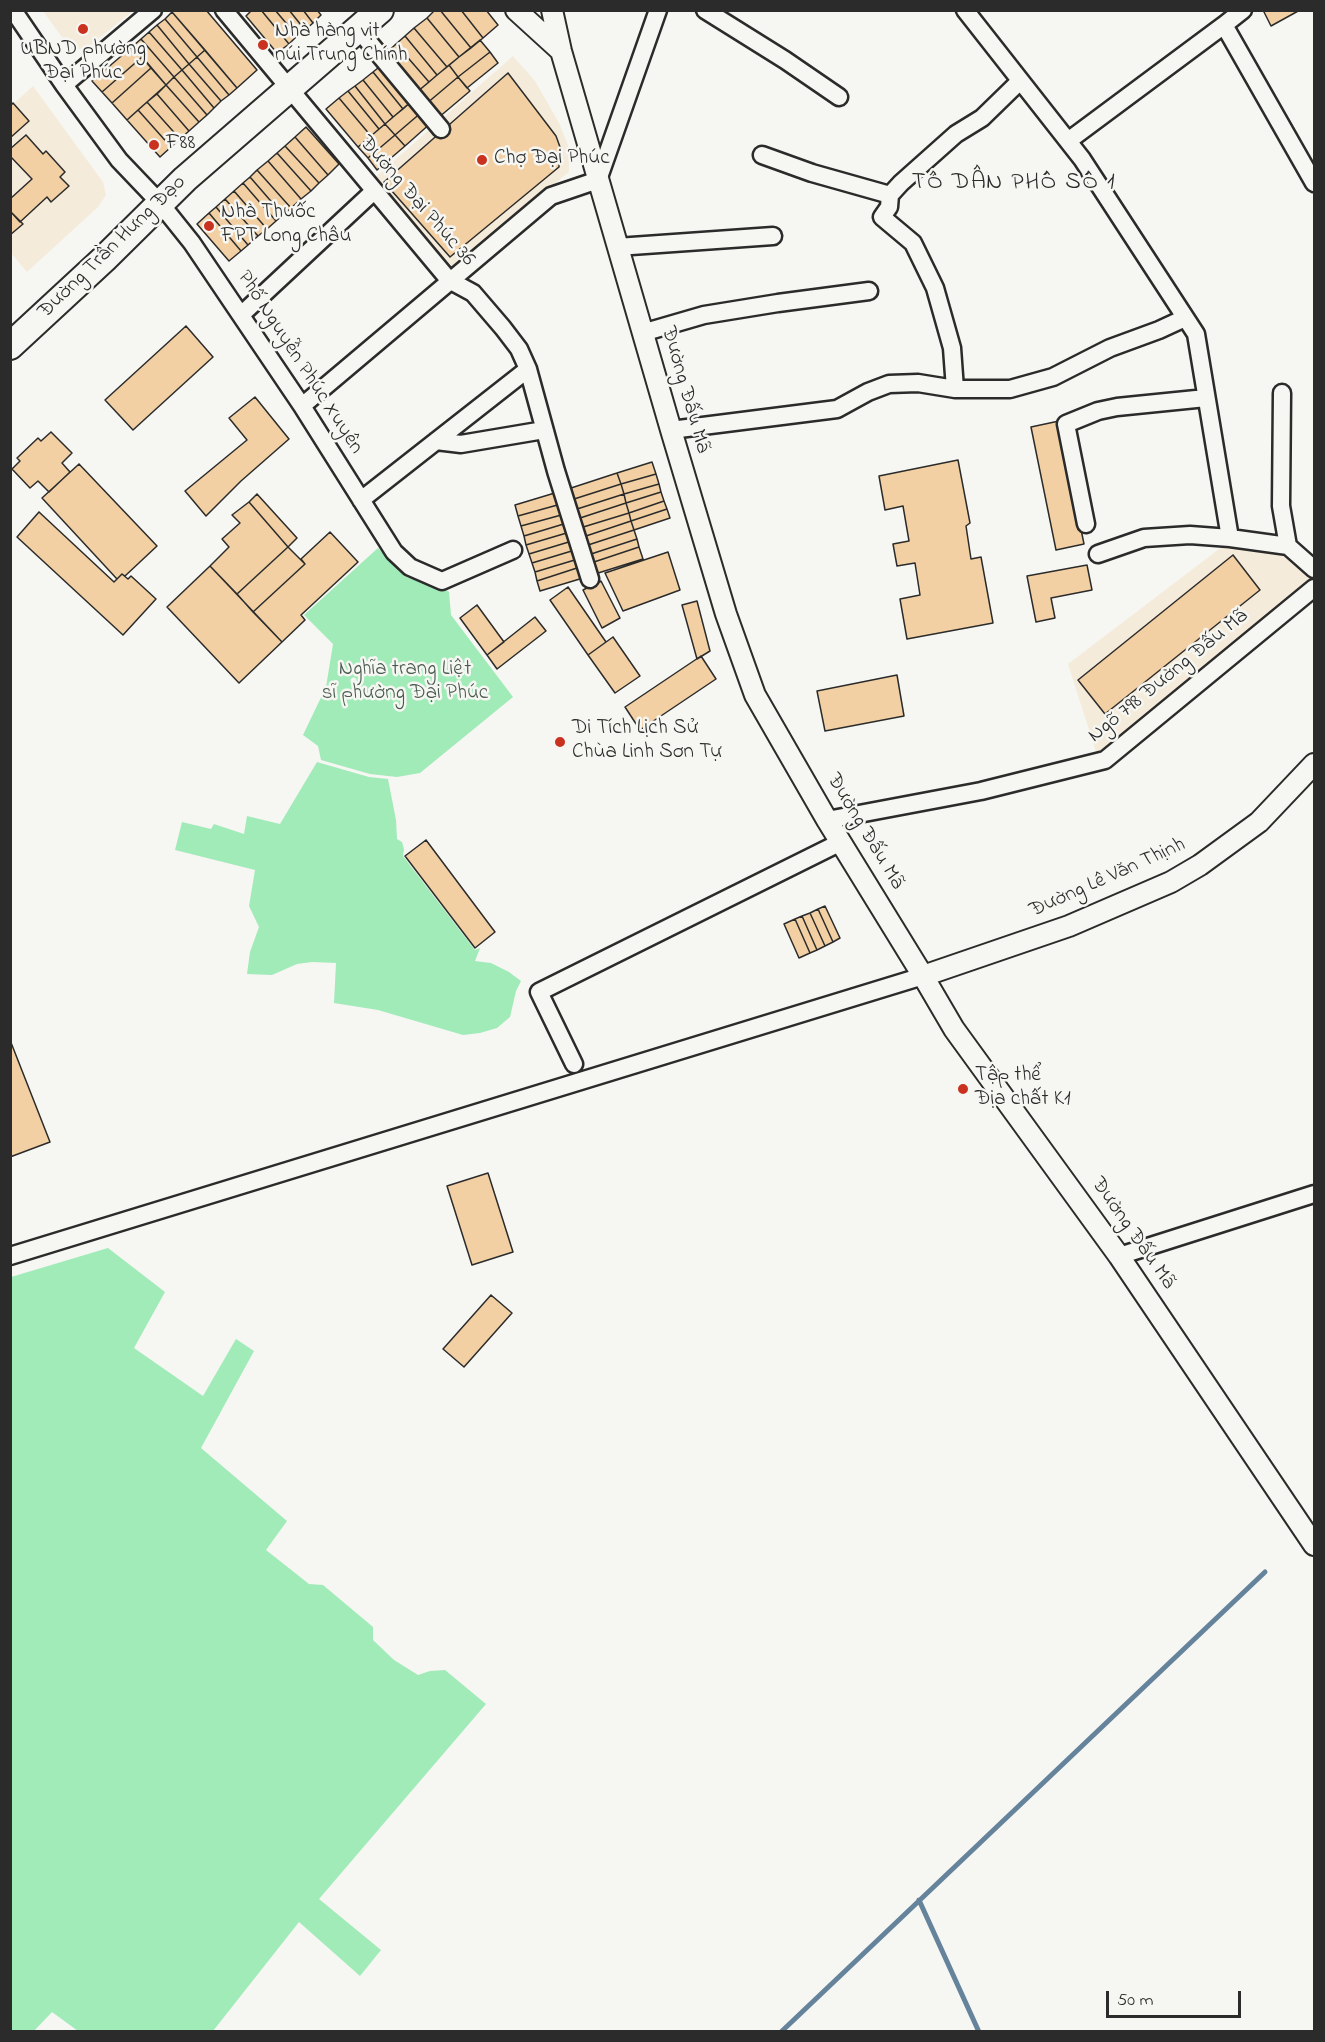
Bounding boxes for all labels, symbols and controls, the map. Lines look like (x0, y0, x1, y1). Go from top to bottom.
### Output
place label: Nhà hàng vịt núi Trung Chính (275, 20, 407, 70)
marker: UBND phường Đại Phúc (76, 22, 90, 36)
place label: UBND phường Đại Phúc (20, 38, 146, 88)
marker: Nhà hàng vịt núi Trung Chính (256, 38, 270, 52)
place label: F88 (166, 132, 195, 158)
street label: Đường Đại Phúc 36 (353, 132, 479, 272)
marker: F88 (147, 138, 161, 152)
place label: Chợ Đại Phúc (494, 147, 610, 173)
marker: Chợ Đại Phúc (475, 153, 489, 167)
district label: TỔ DÂN PHỐ SỐ 1 (912, 170, 1116, 198)
street label: Đường Trần Hưng Đạo (34, 171, 192, 325)
place label: Nhà Thuốc FPT Long Châu (221, 201, 351, 251)
marker: Nhà Thuốc FPT Long Châu (202, 219, 216, 233)
street label: Phố Nguyễn Phúc Xuyên (230, 267, 368, 459)
street label: Đường Đấu Mã (654, 324, 714, 456)
street label: Ngõ 798 Đường Đấu Mã (1084, 605, 1254, 749)
park label: Nghĩa trang Liệt sĩ phường Đại Phúc (322, 658, 488, 708)
place label: Di Tích Lịch Sử Chùa Linh Sơn Tự (572, 717, 722, 767)
marker: Di Tích Lịch Sử Chùa Linh Sơn Tự (553, 735, 567, 749)
street label: Đường Đấu Mã (820, 770, 908, 894)
street label: Đường Lê Văn Thịnh (1026, 833, 1190, 925)
place label: Tập thể Địa chất K1 (975, 1064, 1071, 1114)
marker: Tập thể Địa chất K1 (956, 1082, 970, 1096)
street label: Đường Đấu Mã (1084, 1173, 1180, 1295)
scale bar (1109, 1979, 1244, 2017)
text: 50 m (1117, 1988, 1154, 2014)

